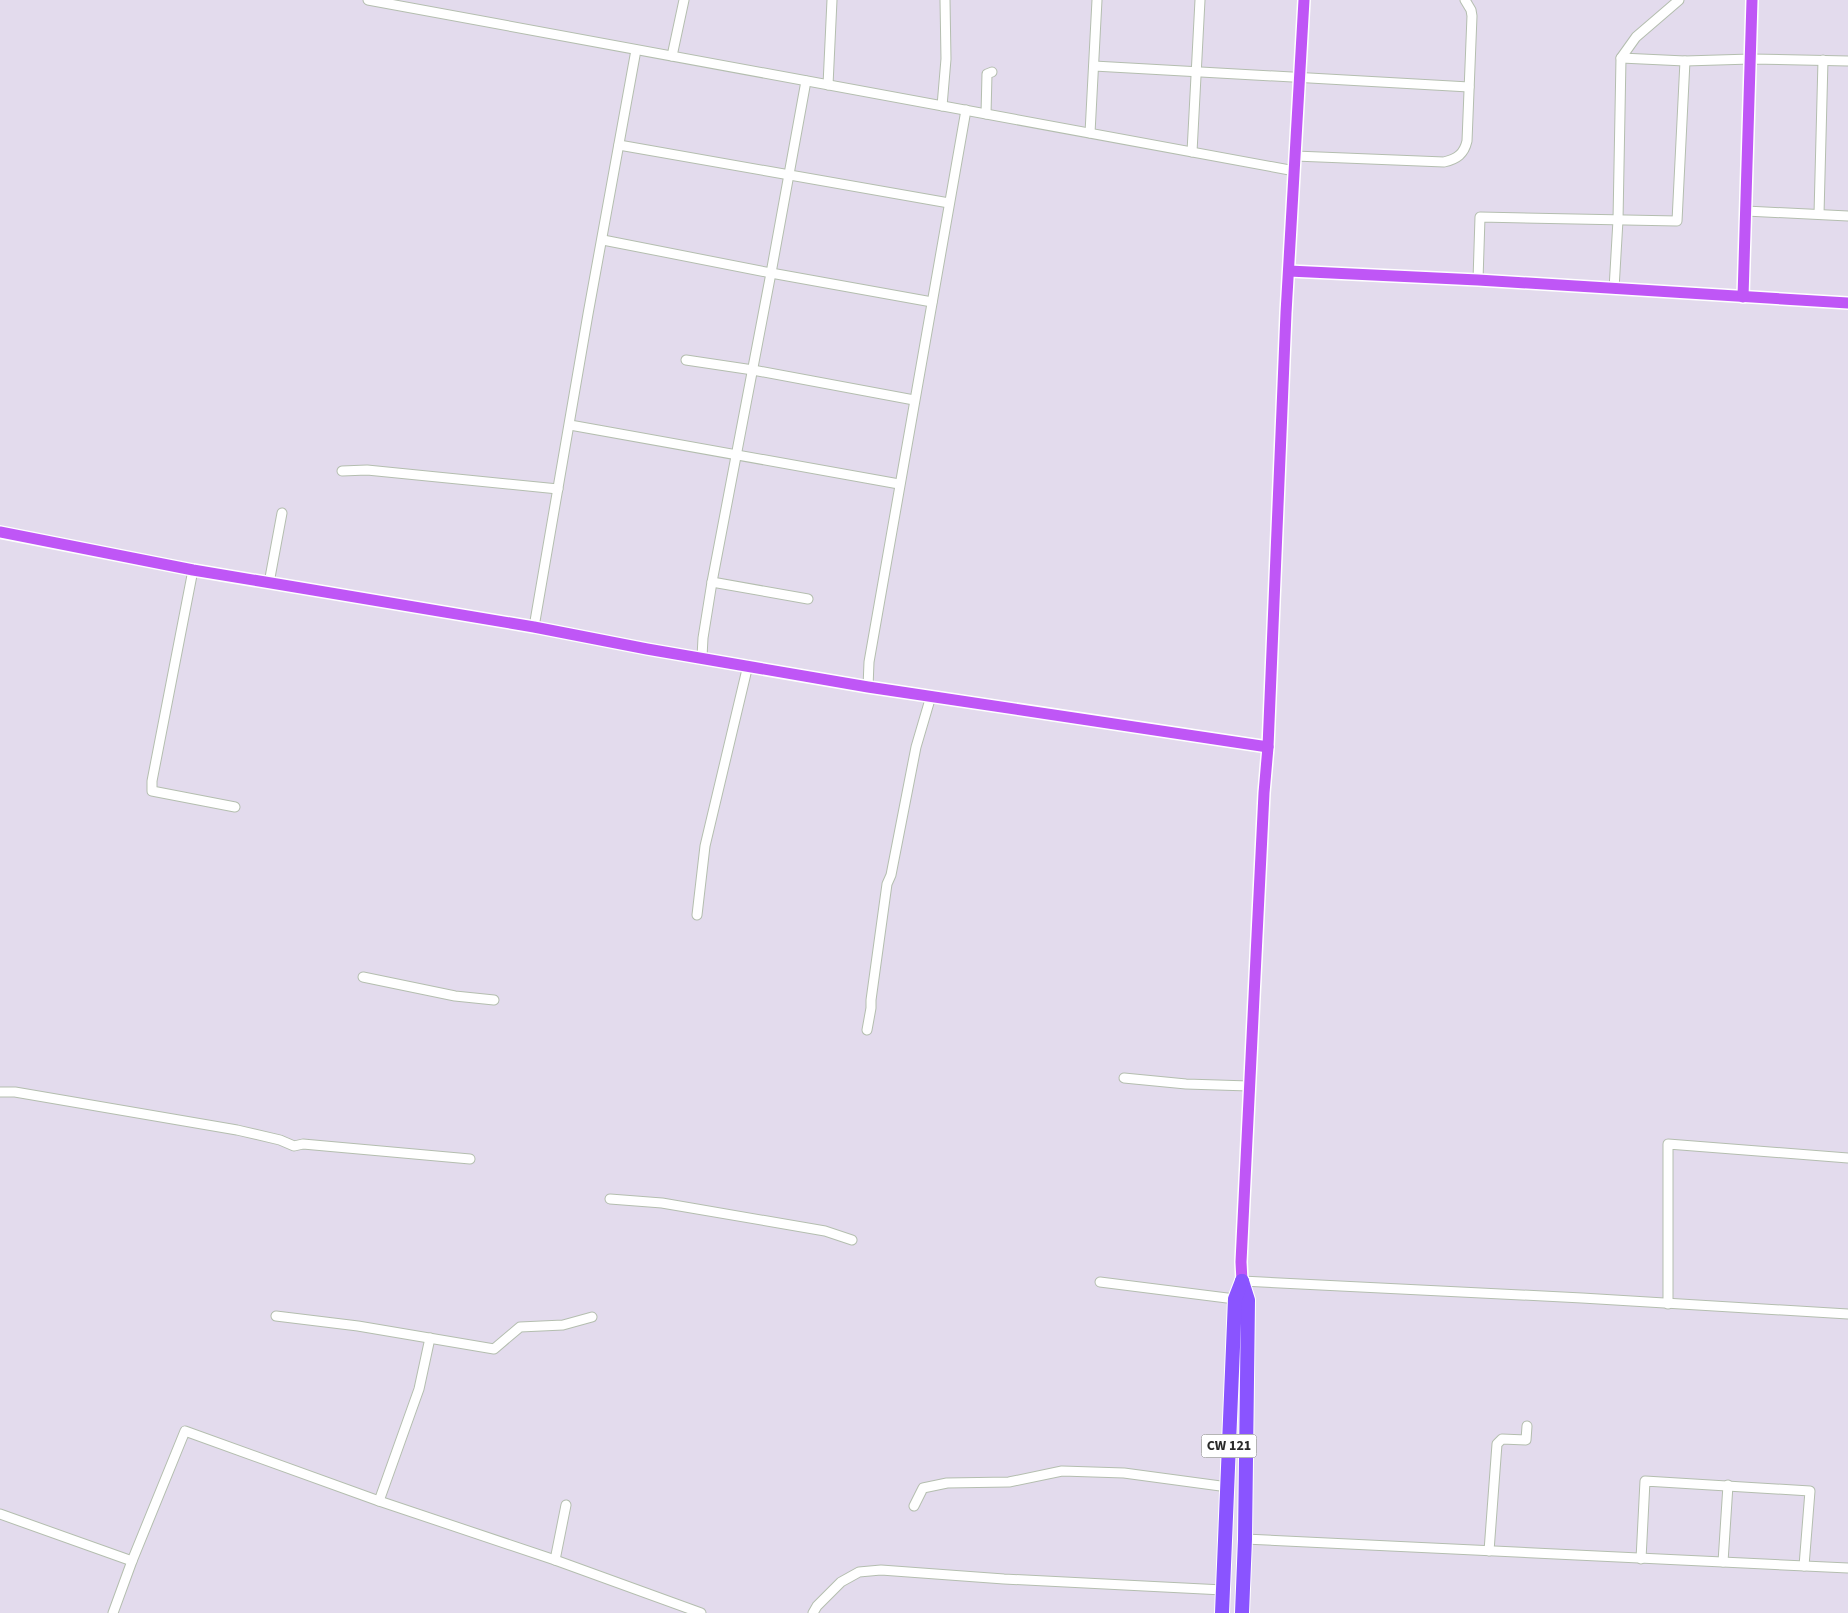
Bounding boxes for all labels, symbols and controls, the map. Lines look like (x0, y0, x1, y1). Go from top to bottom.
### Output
road number: CW 121 (1202, 1434, 1256, 1458)

